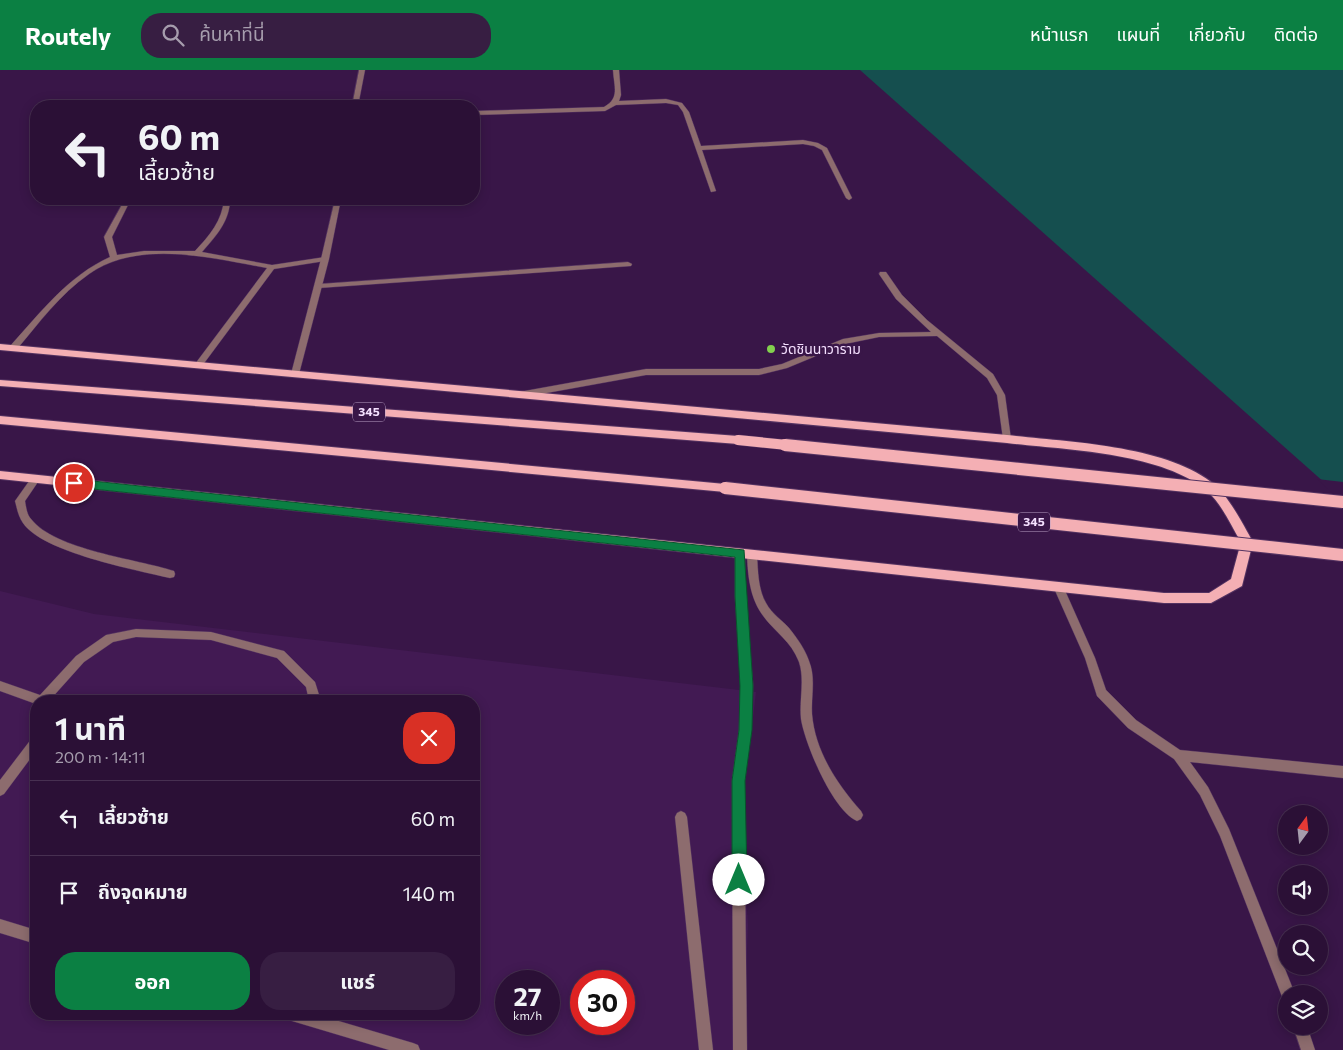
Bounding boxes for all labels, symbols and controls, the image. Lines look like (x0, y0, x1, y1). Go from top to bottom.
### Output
search box (141, 13, 491, 58)
text: Routely (25, 21, 111, 50)
icon: search (159, 21, 187, 49)
text: ค้นหาที่นี่ (199, 22, 265, 45)
text: หน้าแรก (1030, 23, 1088, 45)
text: แผนที่ (1116, 23, 1160, 45)
text: เกี่ยวกับ (1188, 23, 1246, 45)
text: ติดต่อ (1274, 23, 1318, 45)
text: 60 m (138, 114, 220, 157)
icon: left (55, 120, 120, 185)
text: เลี้ยวซ้าย (138, 158, 215, 185)
place label: วัดชินนาวาราม (781, 340, 861, 357)
marker: วัดชินนาวาราม (765, 343, 777, 355)
road number: 345 (353, 402, 385, 422)
pin (53, 462, 95, 504)
icon: arrive (60, 469, 88, 497)
road number: 345 (1018, 512, 1050, 532)
text: 1 นาที (55, 709, 126, 746)
button: close (403, 712, 455, 764)
text: 200 m · 14:11 (55, 747, 146, 766)
icon: left (55, 804, 83, 832)
text: เลี้ยวซ้าย (98, 805, 169, 828)
north arrow (1278, 805, 1328, 855)
map controls (1278, 805, 1328, 1035)
text: 60 m (411, 807, 455, 830)
position arrow (712, 853, 764, 905)
button: sound (1278, 865, 1328, 915)
icon: arrive (55, 879, 83, 907)
text: ถึงจุดหมาย (98, 880, 188, 903)
text: 140 m (403, 882, 455, 905)
button: search (1278, 925, 1328, 975)
button: ออก (55, 952, 250, 1010)
button: แชร์ (260, 952, 455, 1010)
speed limit sign: 30 (570, 970, 635, 1035)
text: 27 (514, 981, 541, 1011)
button: layers (1278, 985, 1328, 1035)
text: km/h (513, 1008, 542, 1022)

